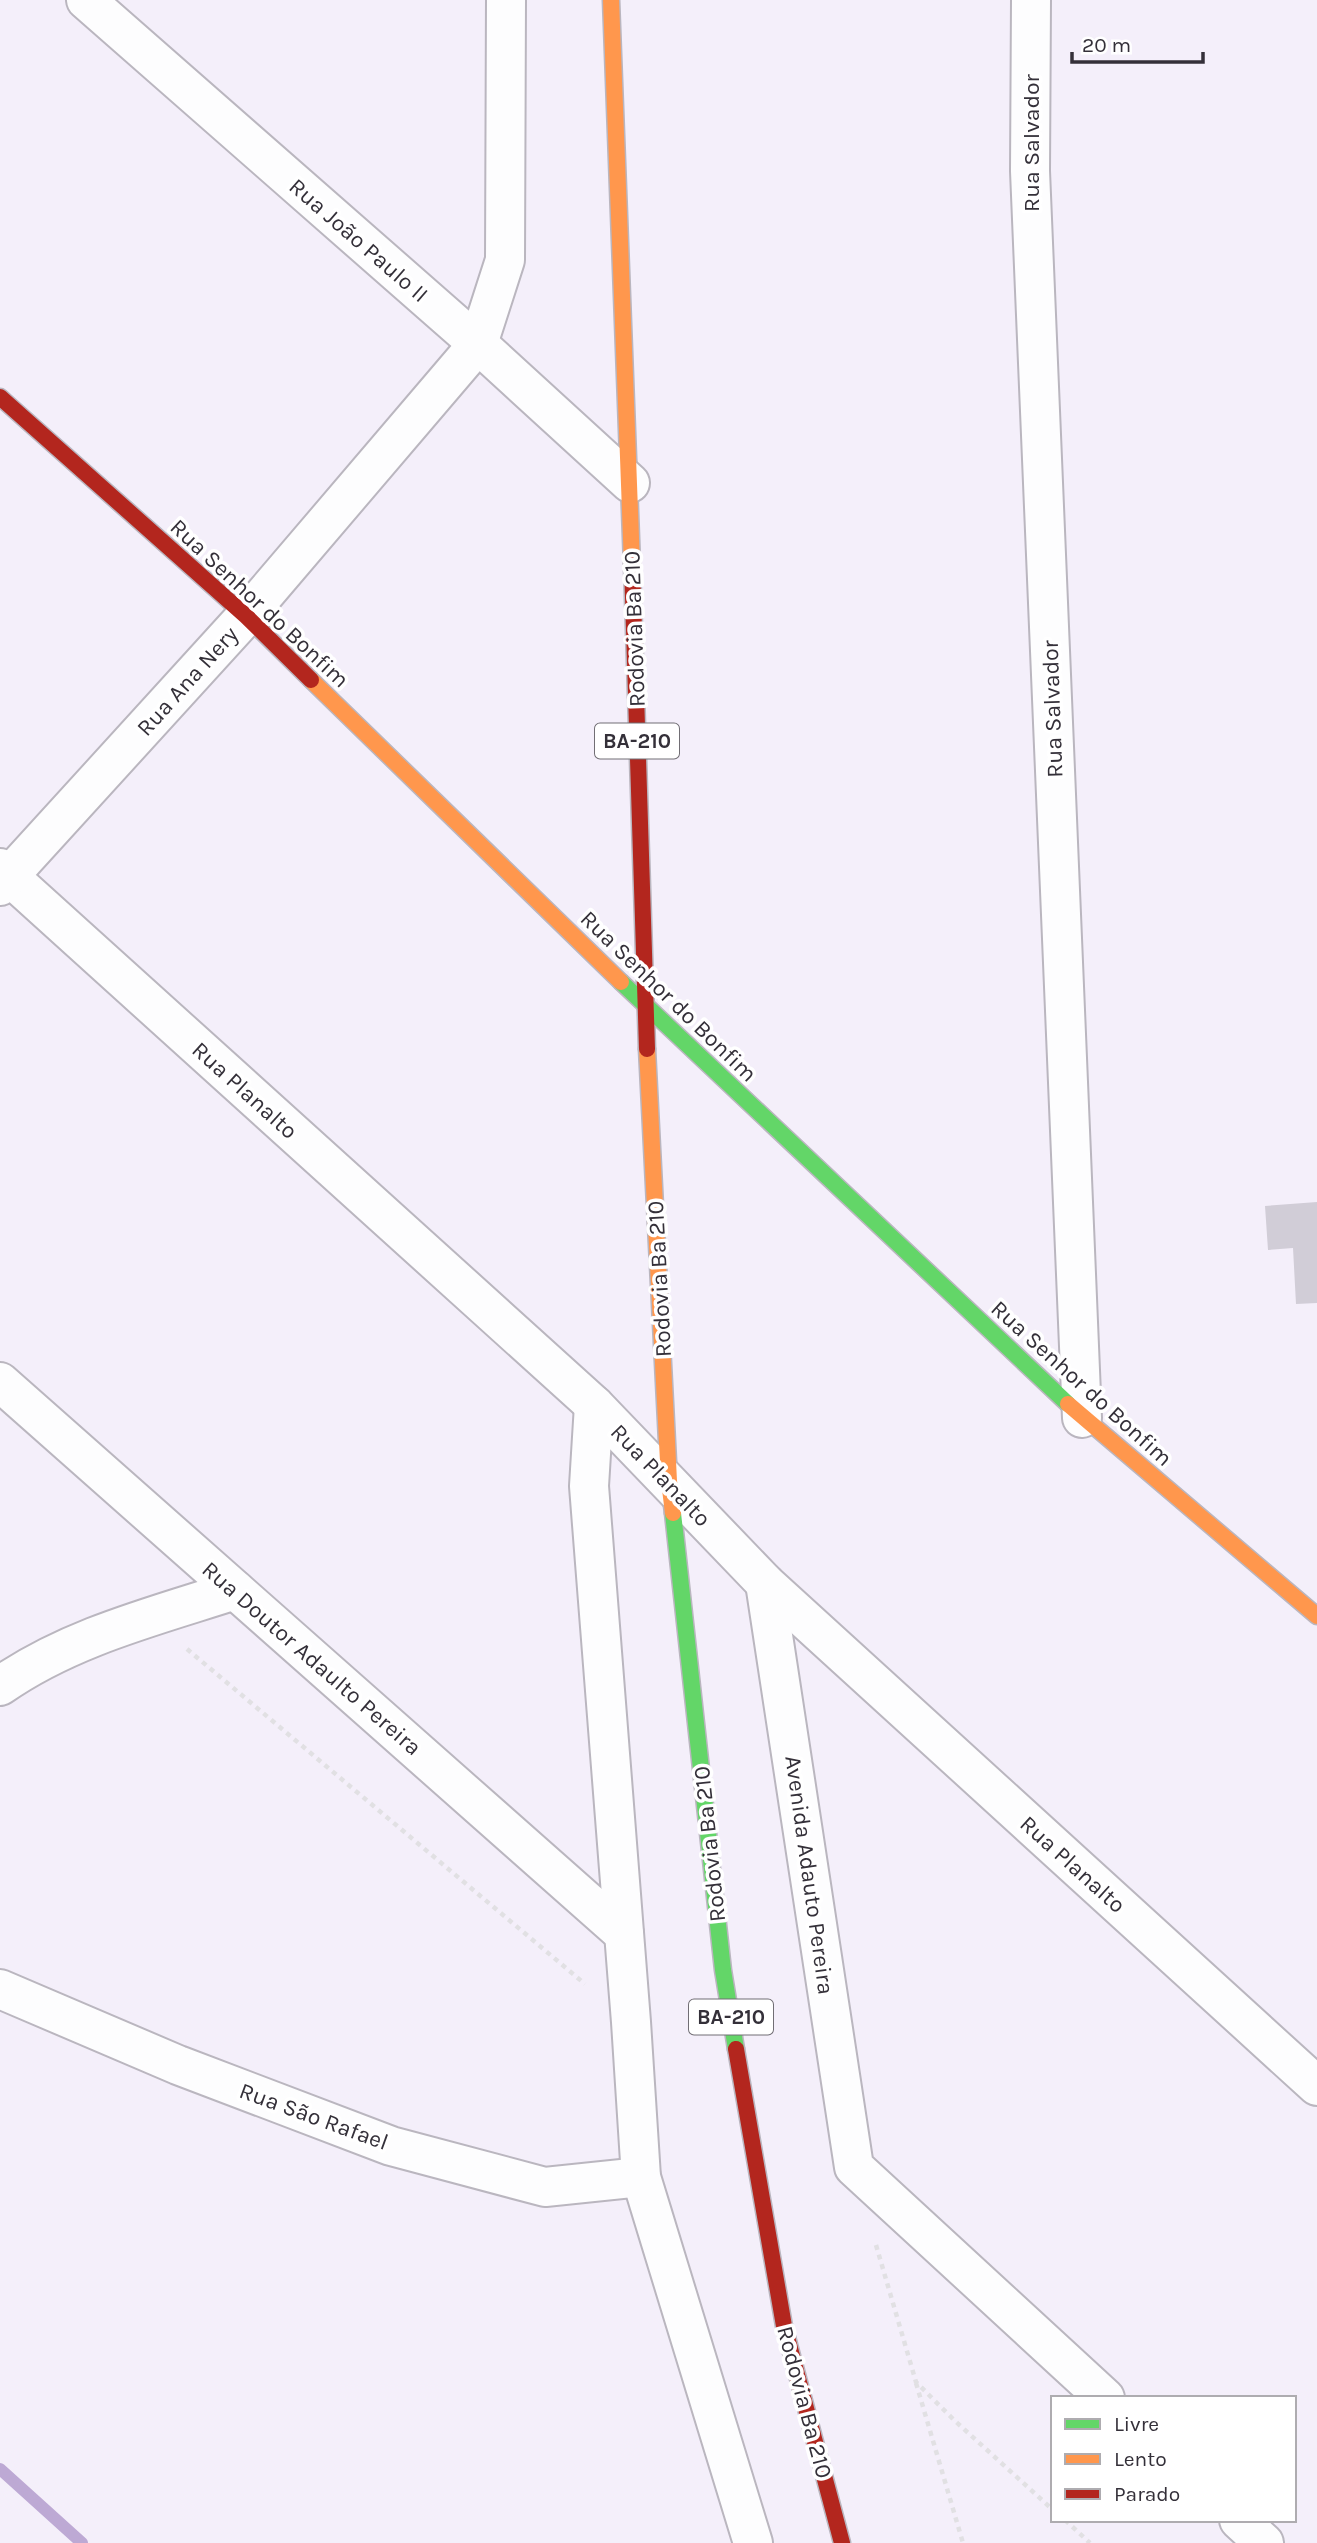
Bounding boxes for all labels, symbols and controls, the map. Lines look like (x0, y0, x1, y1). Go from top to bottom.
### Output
scale bar (1072, 21, 1203, 65)
text: 20 m (1082, 33, 1131, 57)
street label: Rua Salvador (1018, 73, 1045, 212)
street label: Rua João Paulo II (284, 173, 434, 308)
street label: Rua Senhor do Bonfim (165, 513, 355, 693)
street label: Rodovia Ba 210 (618, 550, 651, 708)
street label: Rua Ana Nery (131, 621, 244, 742)
street label: Rua Salvador (1037, 639, 1068, 778)
road number: BA-210 (595, 724, 679, 758)
street label: Rua Senhor do Bonfim (575, 905, 762, 1088)
street label: Rua Planalto (187, 1036, 303, 1145)
street label: Rodovia Ba 210 (642, 1200, 677, 1358)
street label: Rua Senhor do Bonfim (985, 1295, 1178, 1472)
street label: Rua Planalto (605, 1418, 716, 1532)
street label: Rua Doutor Adaulto Pereira (196, 1556, 427, 1761)
street label: Avenida Adauto Pereira (779, 1754, 840, 1996)
street label: Rodovia Ba 210 (688, 1765, 731, 1923)
street label: Rua Planalto (1015, 1810, 1131, 1919)
road number: BA-210 (689, 2000, 773, 2035)
street label: Rua São Rafael (236, 2077, 392, 2156)
street label: Rodovia Ba 210 (771, 2323, 838, 2481)
legend (1051, 2396, 1296, 2522)
text: Livre (1114, 2412, 1159, 2436)
text: Lento (1114, 2447, 1167, 2471)
text: Parado (1114, 2482, 1180, 2506)

